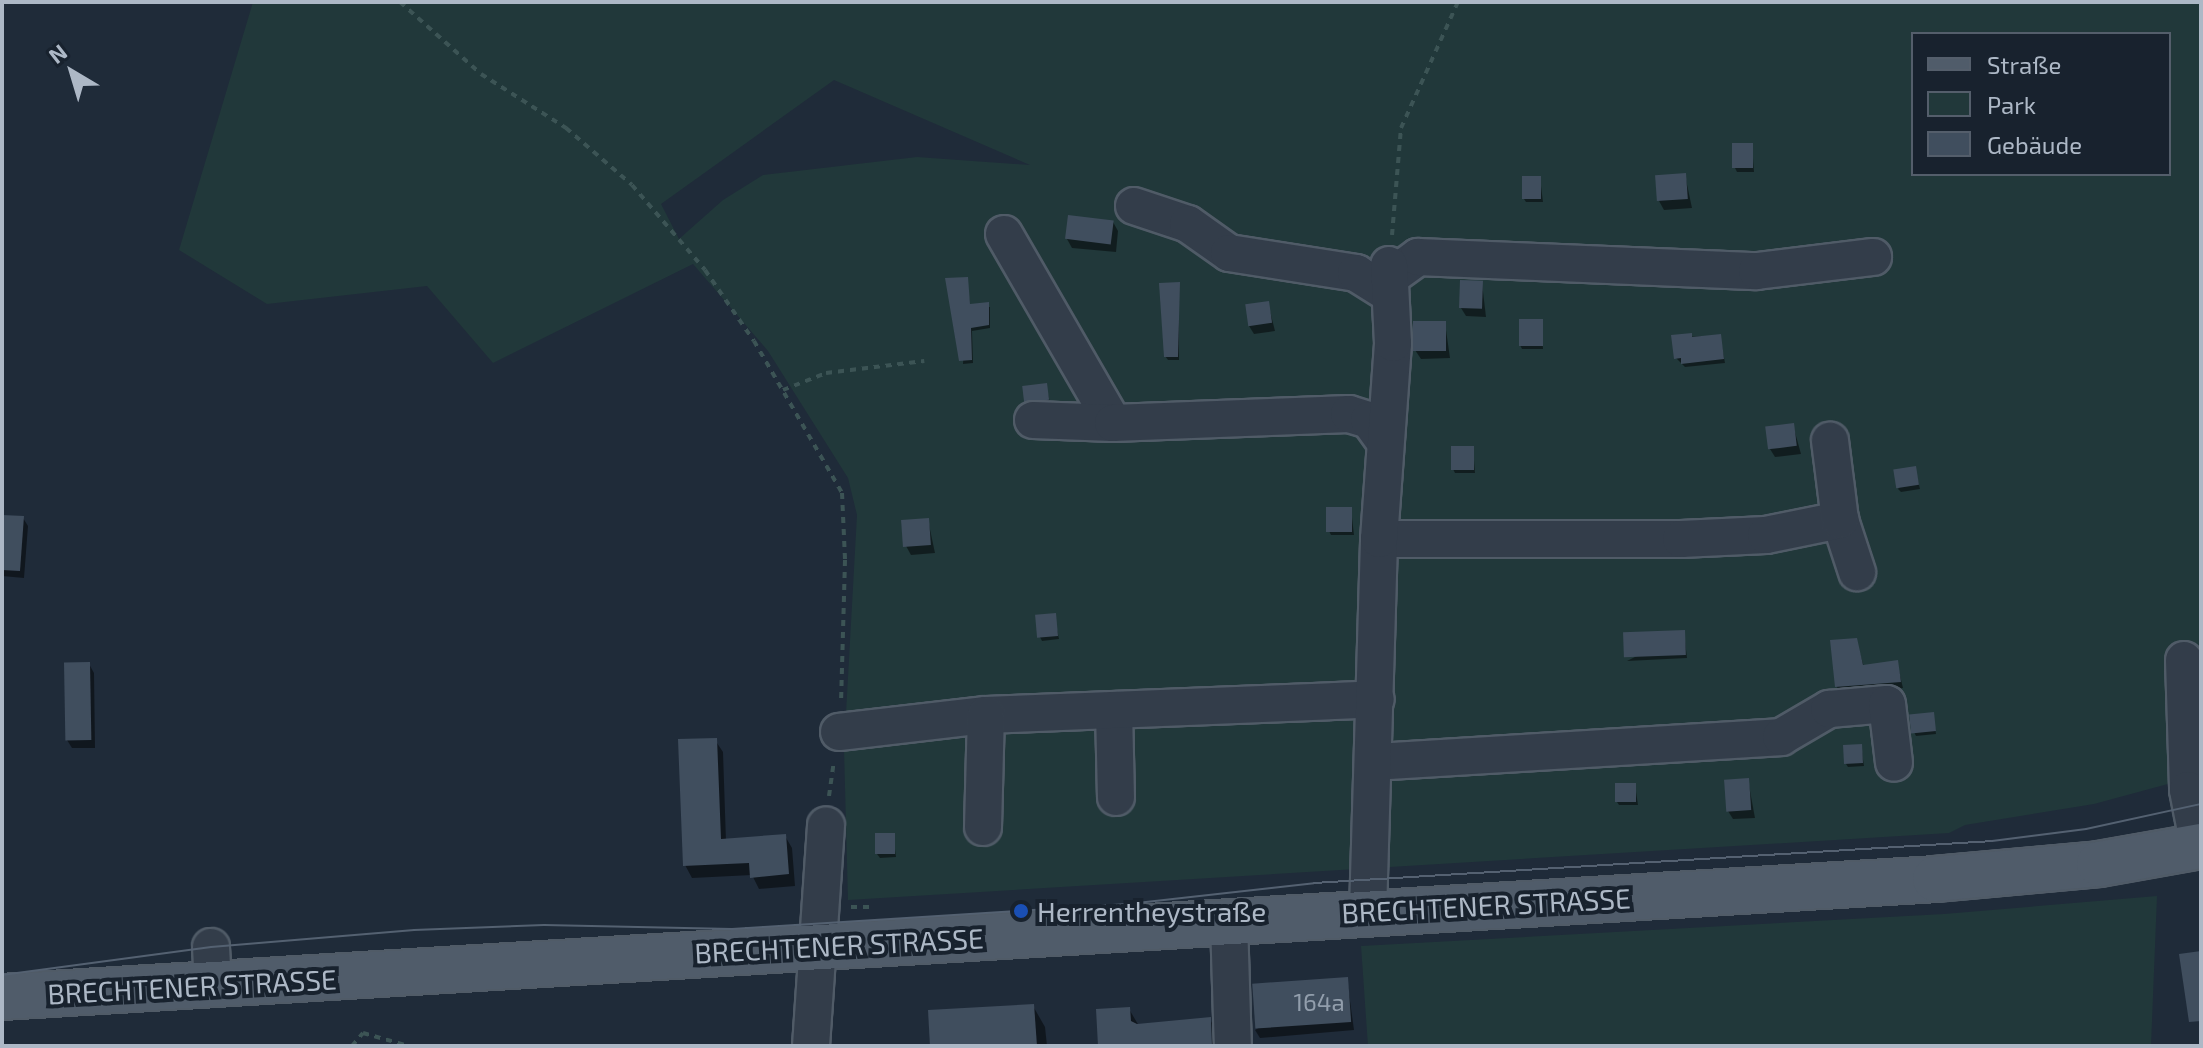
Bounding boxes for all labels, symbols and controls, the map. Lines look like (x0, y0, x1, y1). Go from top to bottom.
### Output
north arrow (32, 32, 112, 112)
legend (1911, 32, 2171, 176)
text: N (43, 38, 71, 68)
text: Straße (1987, 50, 2061, 79)
text: Park (1987, 90, 2036, 119)
text: Gebäude (1987, 130, 2082, 159)
street label: BRECHTENER STRASSE (1341, 881, 1631, 929)
place label: Herrentheystraße (1037, 894, 1266, 928)
marker: Herrentheystraße (1012, 902, 1030, 920)
street label: BRECHTENER STRASSE (694, 921, 984, 969)
street label: BRECHTENER STRASSE (47, 962, 337, 1010)
house number: 164a (1293, 988, 1345, 1016)

